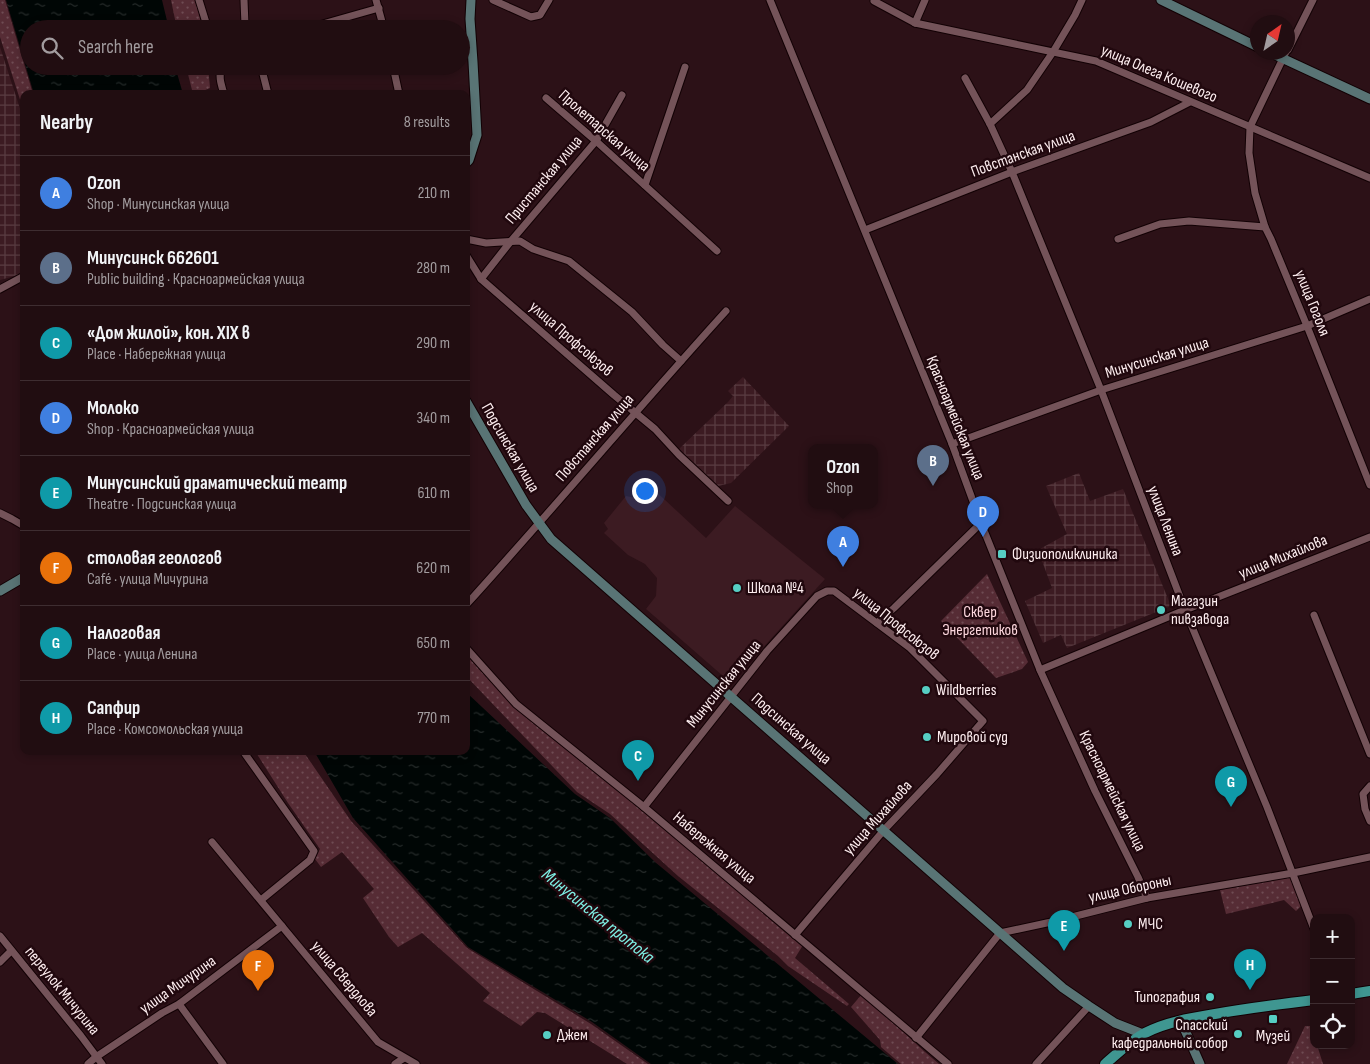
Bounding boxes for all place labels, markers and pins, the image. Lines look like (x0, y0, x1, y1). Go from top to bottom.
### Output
pin: B (917, 445, 949, 486)
pin: D (967, 496, 999, 537)
pin: A (827, 526, 859, 567)
place label: Физиополиклиника (1012, 545, 1118, 564)
marker: Физиополиклиника (996, 548, 1008, 560)
place label: Школа №4 (747, 579, 804, 598)
marker: Школа №4 (731, 582, 743, 594)
place label: Магазин пивзавода (1171, 592, 1229, 629)
marker: Магазин пивзавода (1155, 604, 1167, 616)
place label: Wildberries (936, 681, 997, 700)
marker: Wildberries (920, 684, 932, 696)
place label: Мировой суд (937, 728, 1008, 747)
marker: Мировой суд (921, 731, 933, 743)
pin: C (622, 740, 654, 781)
pin: G (1215, 766, 1247, 807)
pin: E (1048, 910, 1080, 951)
place label: МЧС (1138, 915, 1163, 934)
marker: МЧС (1122, 918, 1134, 930)
pin: H (1234, 949, 1266, 990)
pin: F (242, 950, 274, 991)
place label: Типография (1134, 988, 1200, 1007)
marker: Типография (1204, 991, 1216, 1003)
marker: Музей (1267, 1013, 1279, 1025)
place label: Спасский кафедральный собор (1112, 1016, 1228, 1053)
place label: Джем (557, 1026, 588, 1045)
place label: Музей (1256, 1027, 1290, 1046)
marker: Спасский кафедральный собор (1232, 1028, 1244, 1040)
marker: Джем (541, 1029, 553, 1041)

